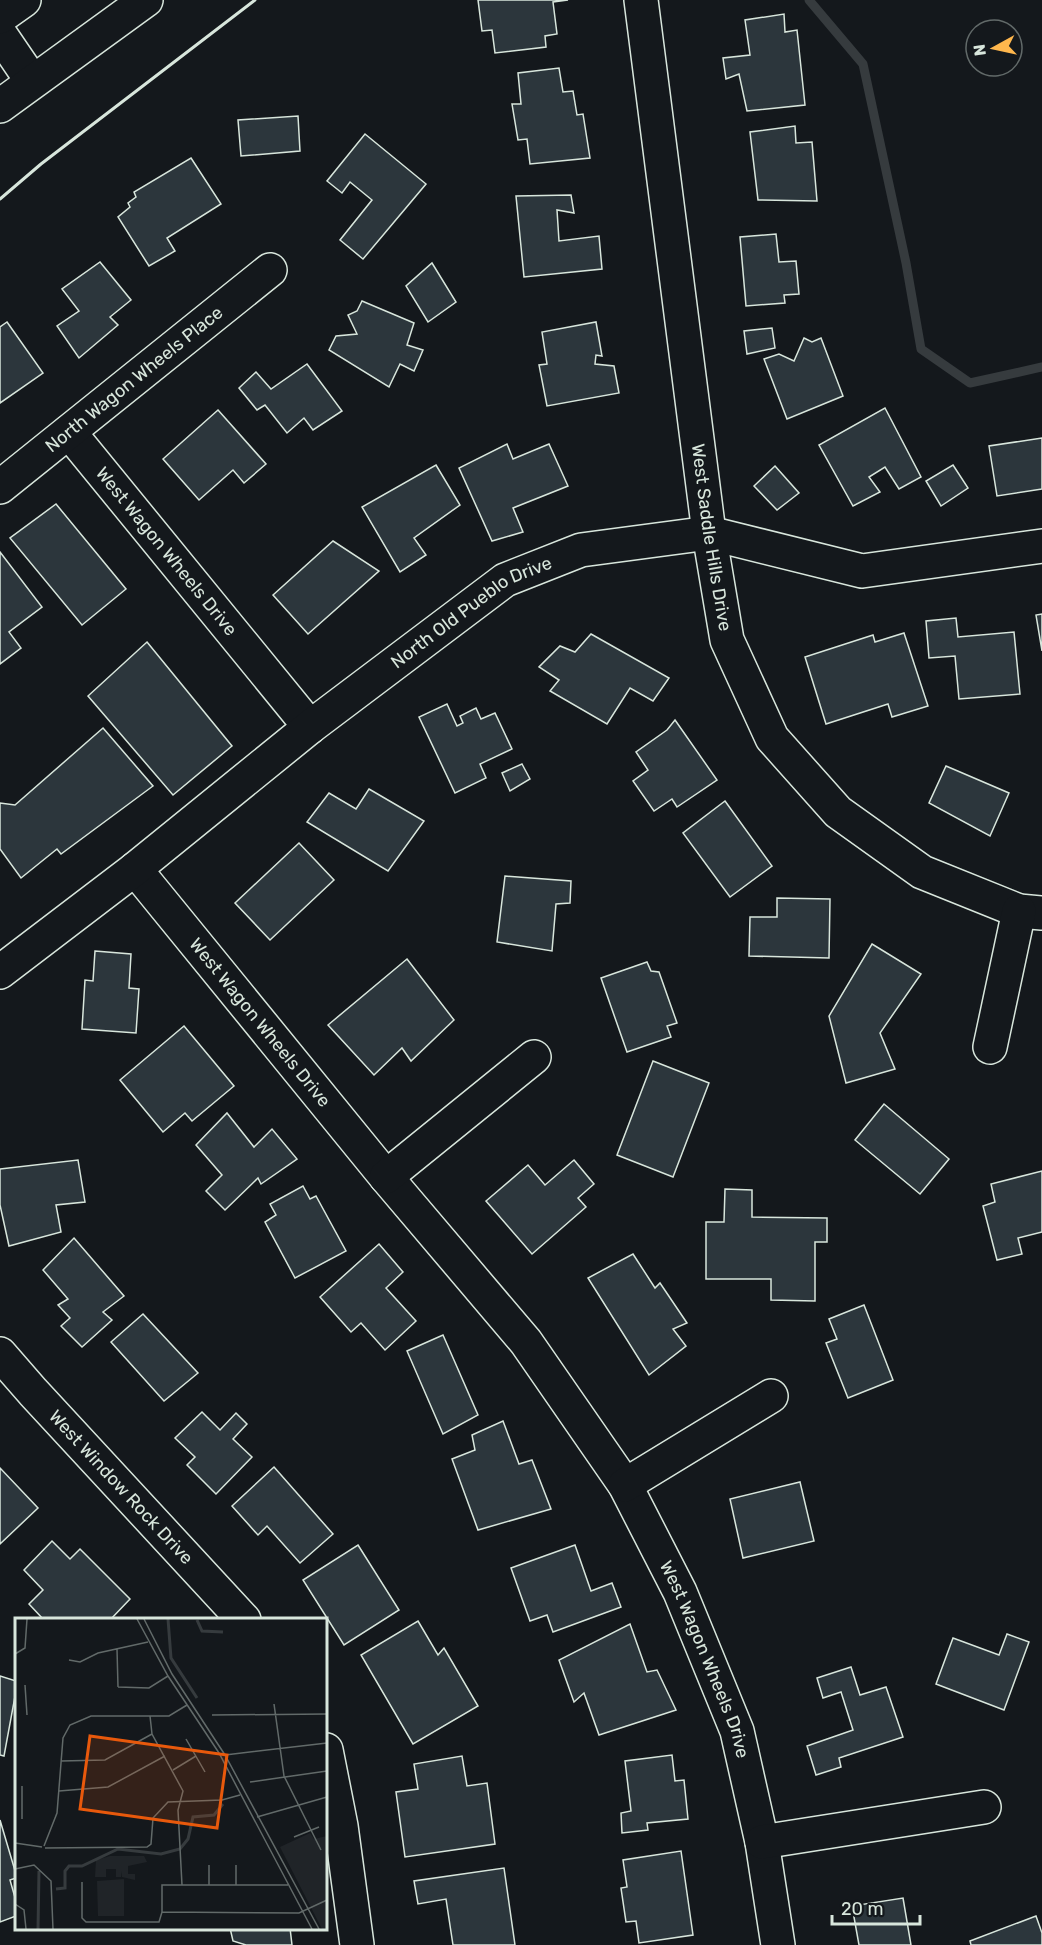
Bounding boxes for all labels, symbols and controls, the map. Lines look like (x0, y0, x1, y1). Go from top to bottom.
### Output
north arrow (964, 18, 1024, 78)
text: N (969, 43, 990, 57)
street label: North Wagon Wheels Place (41, 301, 227, 457)
street label: West Saddle Hills Drive (687, 442, 736, 633)
street label: West Wagon Wheels Drive (91, 462, 242, 640)
street label: North Old Pueblo Drive (386, 552, 555, 673)
street label: West Wagon Wheels Drive (185, 934, 335, 1111)
street label: West Window Rock Drive (44, 1405, 198, 1569)
street label: West Wagon Wheels Drive (655, 1557, 754, 1760)
inset map (15, 1618, 327, 1930)
scale bar (832, 1888, 920, 1926)
text: 20 m (841, 1898, 883, 1920)

